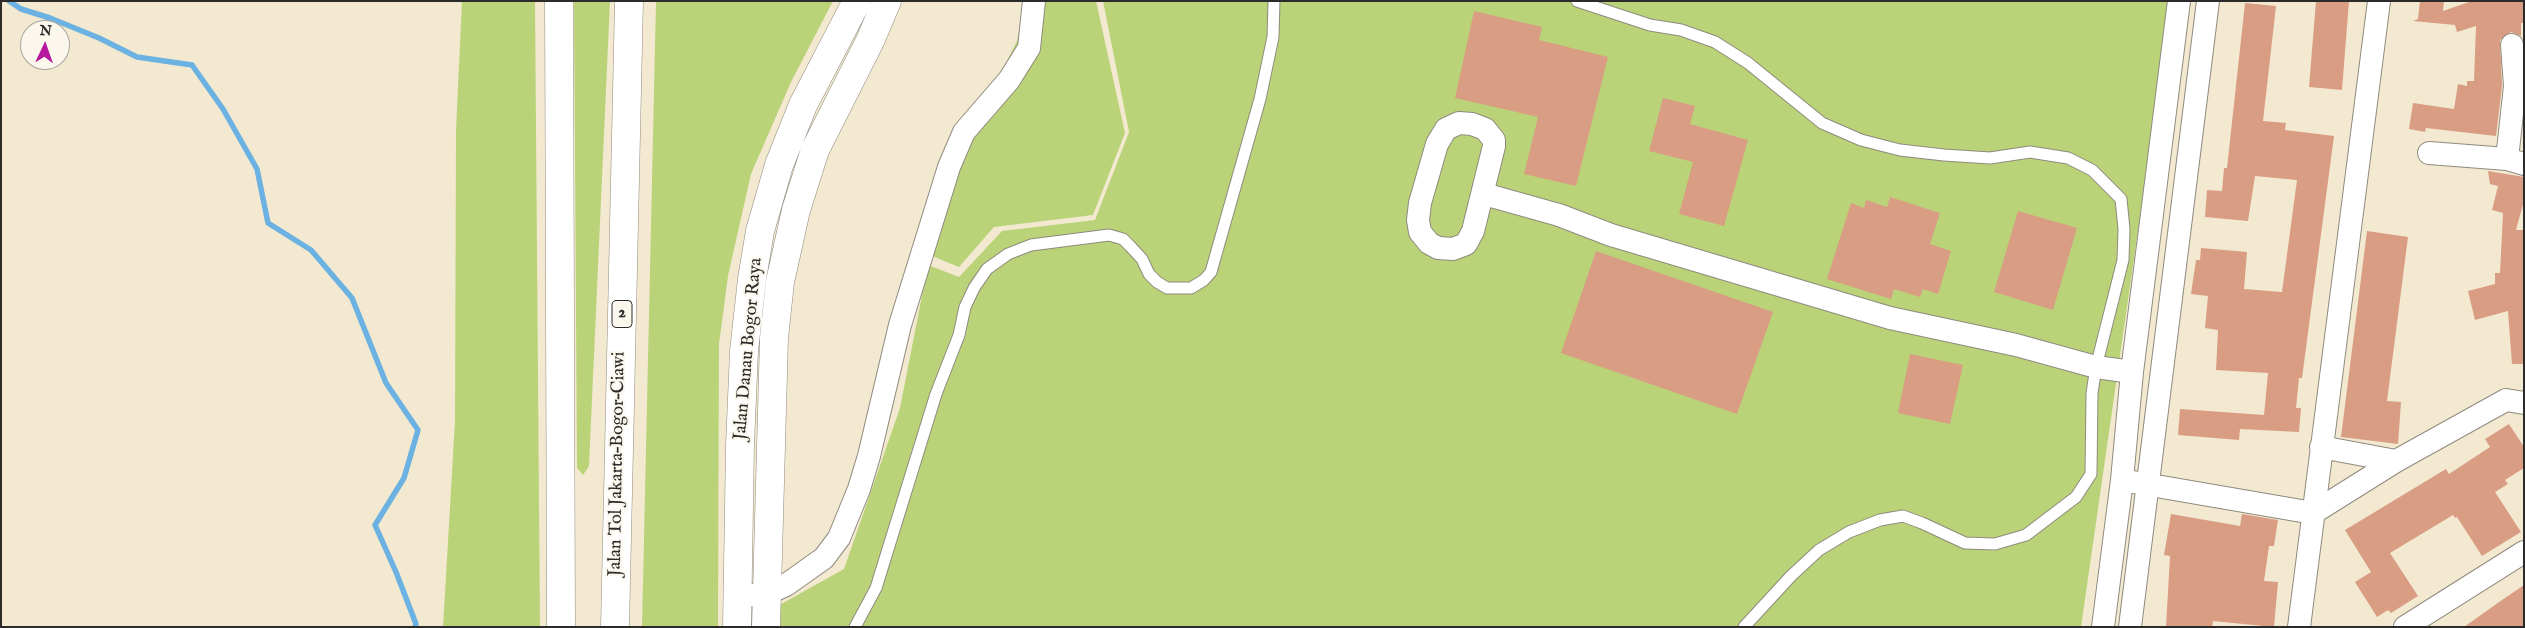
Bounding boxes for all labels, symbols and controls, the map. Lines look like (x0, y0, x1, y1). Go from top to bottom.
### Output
north arrow (20, 20, 70, 70)
text: N (39, 22, 52, 40)
street label: Jalan Danau Bogor Raya (730, 257, 768, 441)
road number: 2 (612, 300, 632, 328)
street label: Jalan Tol Jakarta–Bogor–Ciawi (605, 351, 631, 577)

